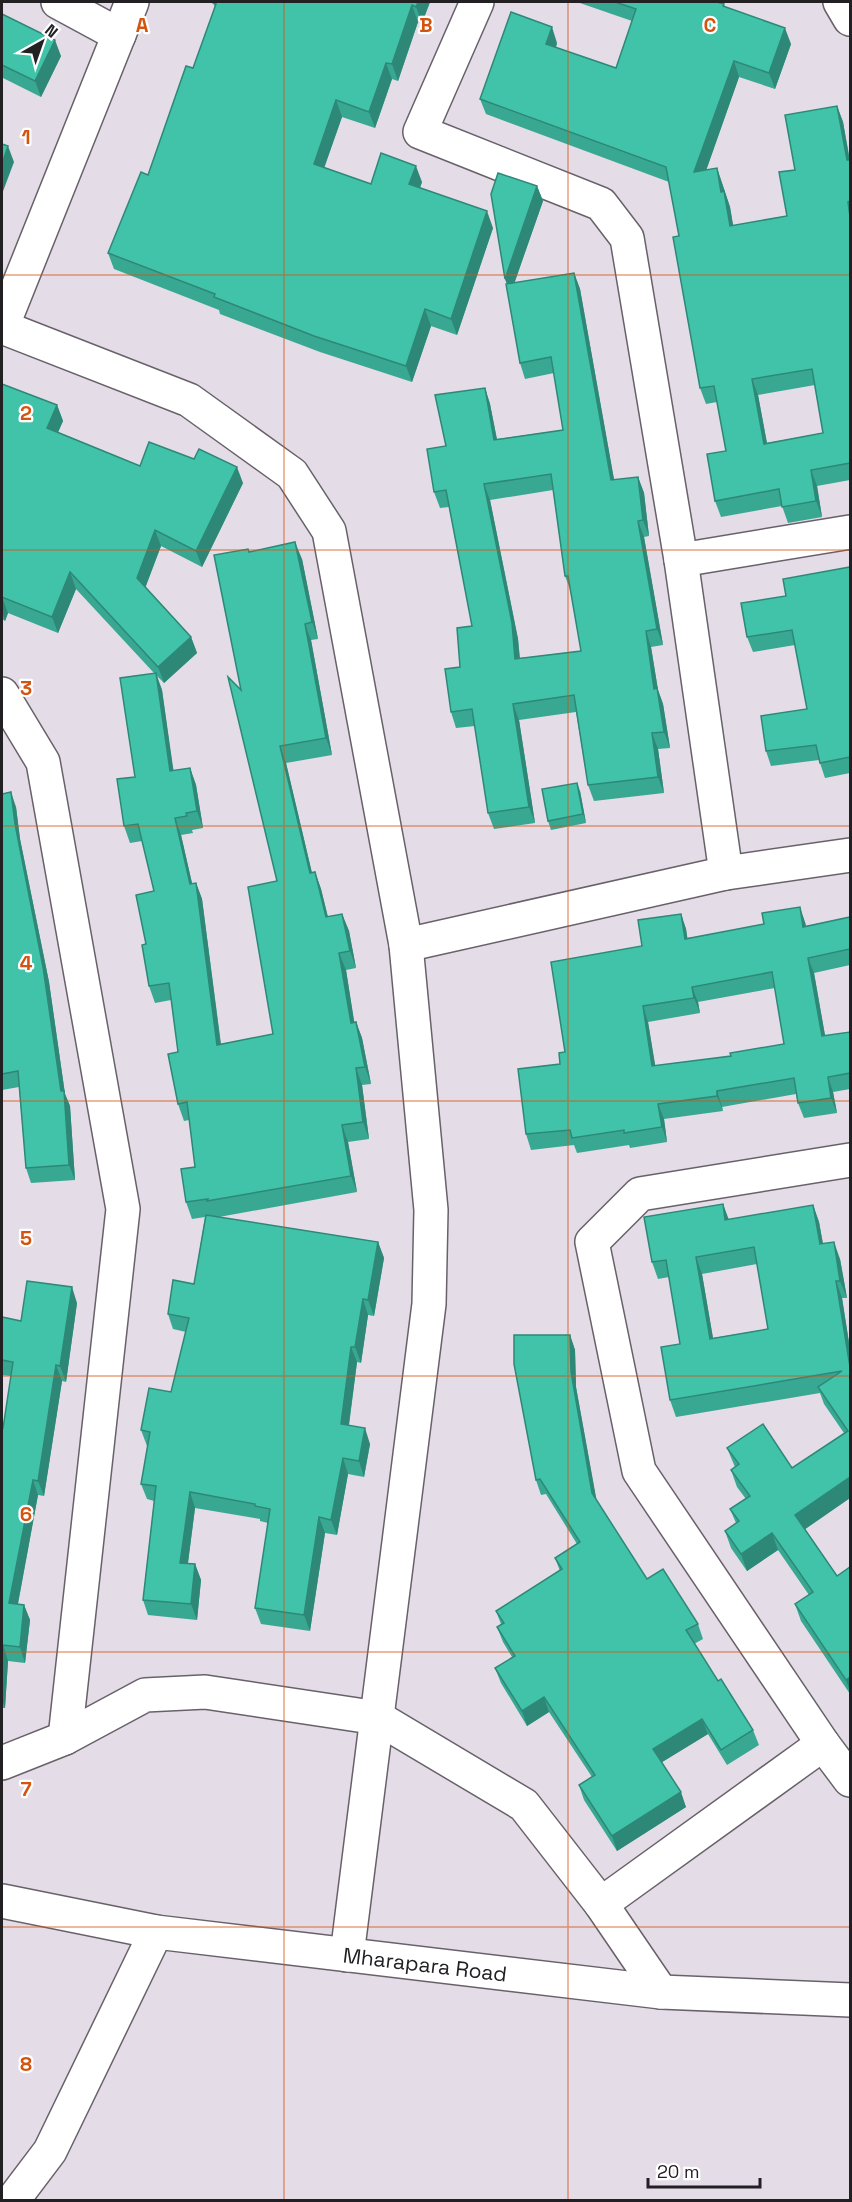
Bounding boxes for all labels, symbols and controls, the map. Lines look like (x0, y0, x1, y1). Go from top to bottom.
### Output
north arrow (12, 12, 72, 72)
text: A (136, 12, 149, 38)
text: B (419, 12, 433, 38)
text: C (704, 12, 717, 38)
text: N (40, 19, 62, 42)
text: 1 (21, 124, 31, 150)
text: 2 (20, 400, 32, 426)
text: 3 (20, 675, 32, 701)
text: 4 (20, 950, 33, 976)
text: 5 (20, 1225, 32, 1251)
text: 6 (20, 1501, 32, 1527)
text: 7 (20, 1776, 32, 1802)
street label: Mharapara Road (342, 1941, 509, 1987)
text: 8 (20, 2051, 32, 2077)
scale bar (648, 2151, 760, 2189)
text: 20 m (657, 2160, 700, 2183)

